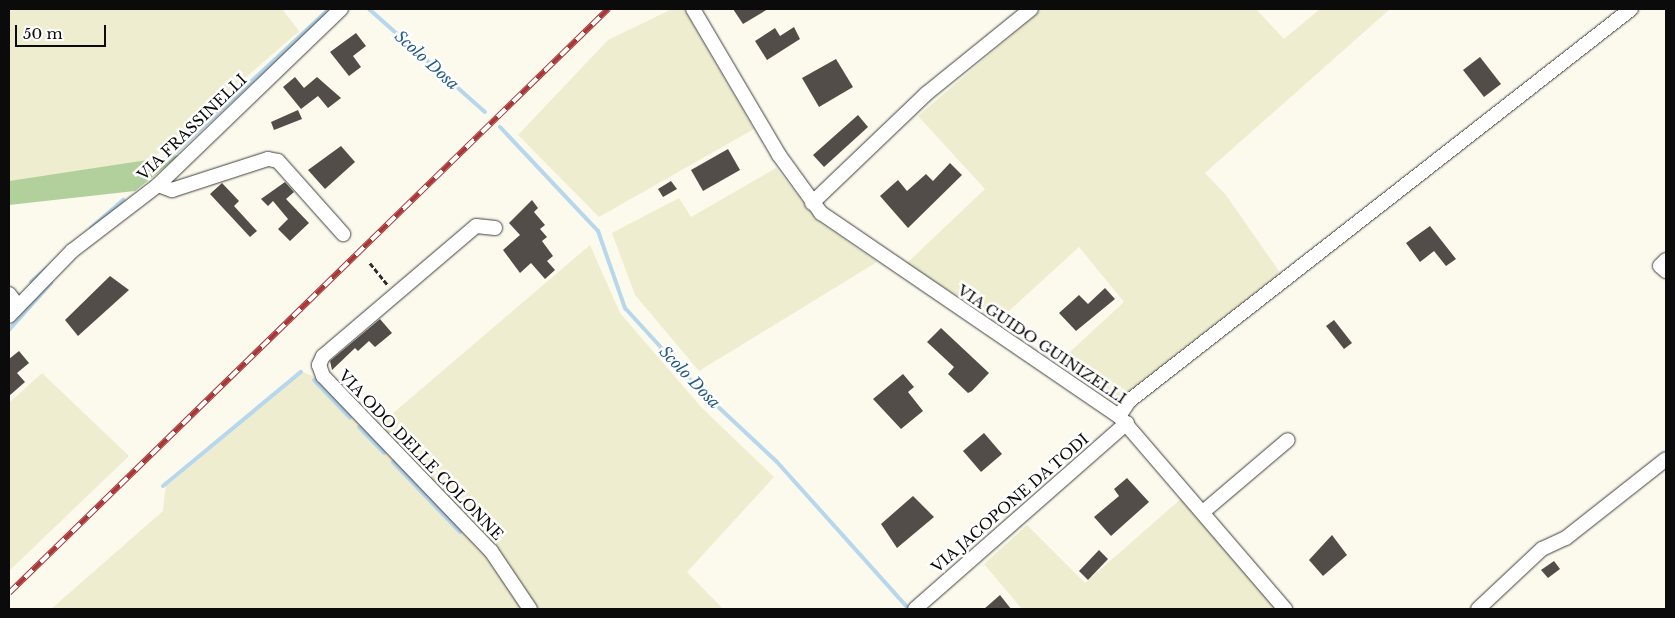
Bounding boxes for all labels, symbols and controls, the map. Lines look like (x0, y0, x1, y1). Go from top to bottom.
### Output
scale bar (18, 15, 109, 47)
text: 50 m (23, 24, 63, 43)
water label: Scolo Dosa (391, 26, 463, 94)
street label: VIA FRASSINELLI (133, 70, 251, 184)
street label: VIA GUIDO GUINIZELLI (954, 281, 1130, 407)
water label: Scolo Dosa (655, 342, 725, 412)
street label: VIA ODO DELLE COLONNE (335, 366, 507, 544)
street label: VIA JACOPONE DA TODI (927, 429, 1093, 577)

